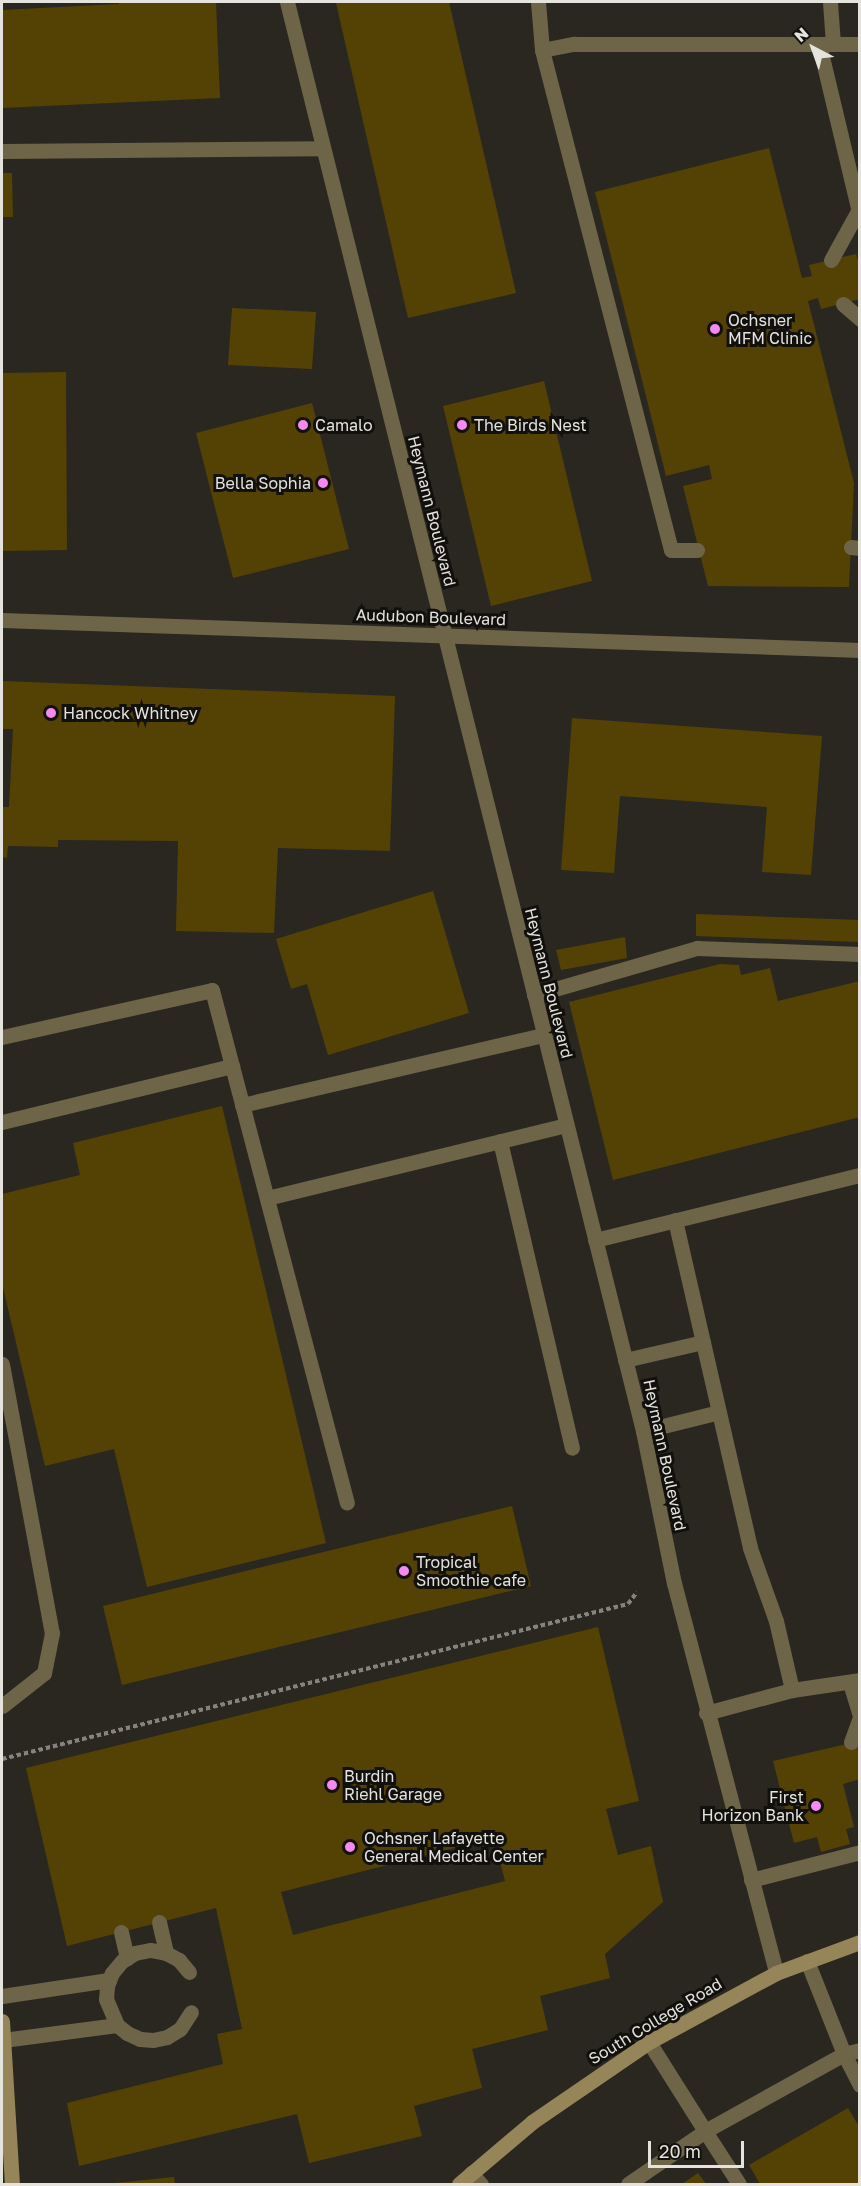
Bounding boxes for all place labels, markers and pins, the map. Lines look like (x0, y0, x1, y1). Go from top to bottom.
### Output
place label: Ochsner MFM Clinic (728, 310, 812, 348)
marker: Ochsner MFM Clinic (706, 320, 724, 338)
place label: Camalo (315, 415, 373, 435)
place label: The Birds Nest (474, 415, 587, 435)
marker: Camalo (296, 418, 310, 432)
marker: The Birds Nest (455, 418, 469, 432)
place label: Bella Sophia (215, 473, 311, 493)
marker: Bella Sophia (316, 476, 330, 490)
place label: Hancock Whitney (63, 703, 198, 723)
marker: Hancock Whitney (44, 706, 58, 720)
place label: Tropical Smoothie cafe (416, 1552, 526, 1590)
marker: Tropical Smoothie cafe (397, 1564, 411, 1578)
place label: Burdin Riehl Garage (344, 1766, 442, 1804)
marker: Burdin Riehl Garage (325, 1778, 339, 1792)
place label: First Horizon Bank (701, 1787, 804, 1825)
marker: First Horizon Bank (809, 1799, 823, 1813)
place label: Ochsner Lafayette General Medical Center (364, 1828, 544, 1866)
marker: Ochsner Lafayette General Medical Center (341, 1838, 359, 1856)

